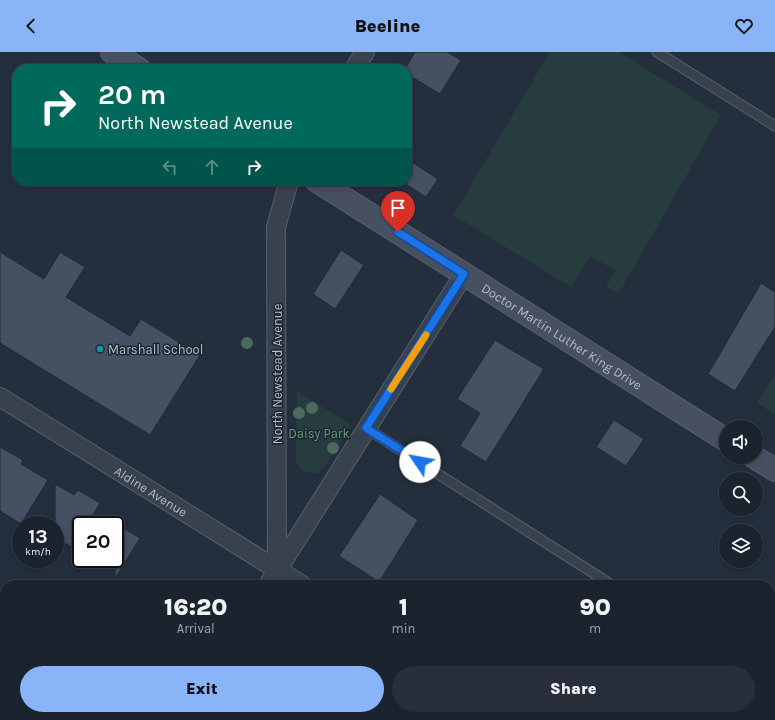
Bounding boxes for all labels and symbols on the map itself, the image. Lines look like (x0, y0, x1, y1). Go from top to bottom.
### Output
pin (381, 191, 415, 232)
street label: Doctor Martin Luther King Drive (479, 280, 645, 393)
street label: North Newstead Avenue (270, 303, 285, 444)
place label: Marshall School (108, 342, 203, 357)
marker: Marshall School (95, 344, 105, 354)
park label: Daisy Park (288, 426, 350, 441)
position arrow (399, 441, 441, 483)
street label: Aldine Avenue (112, 463, 190, 520)
speed limit sign: 20 (72, 516, 124, 568)

